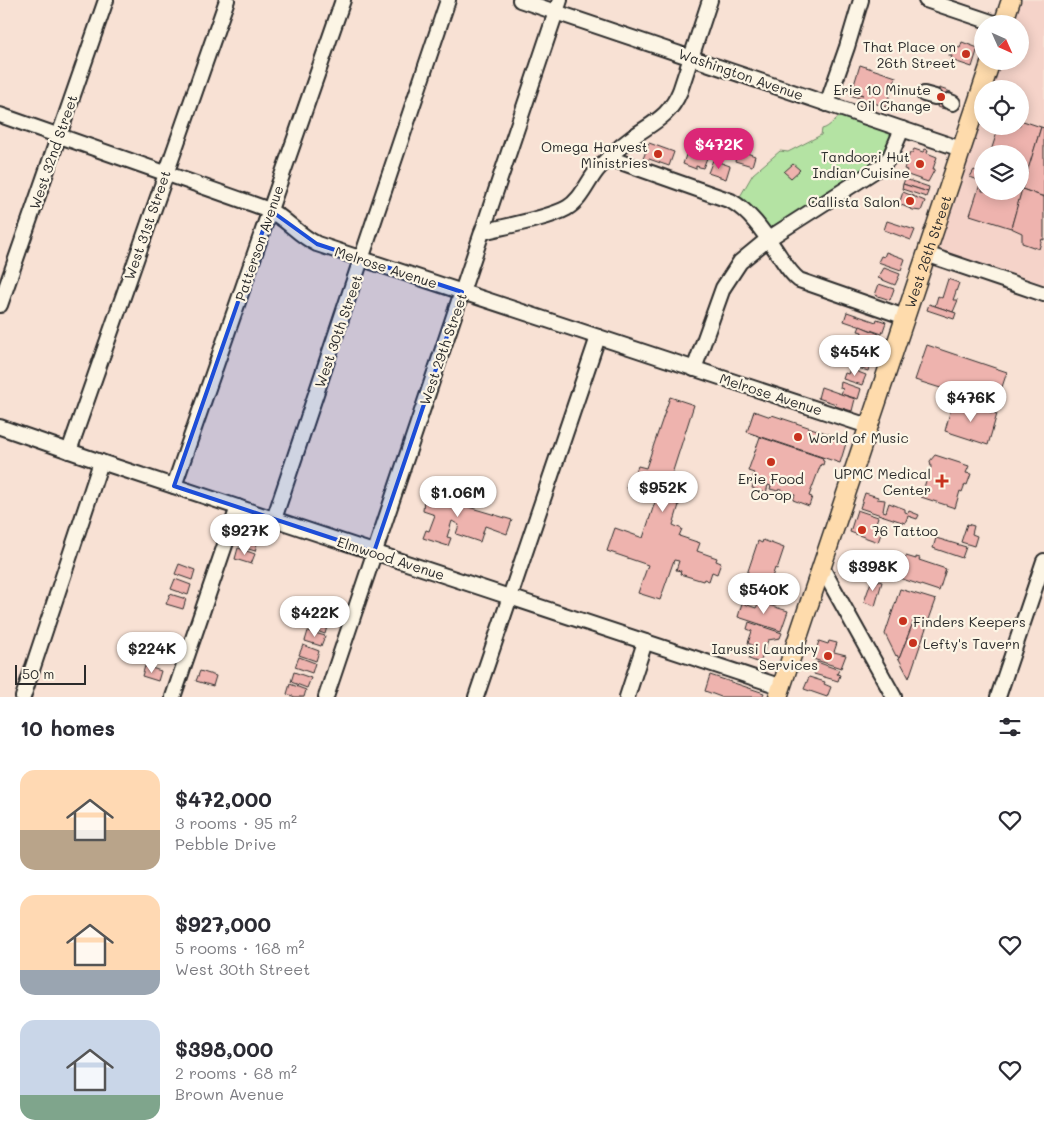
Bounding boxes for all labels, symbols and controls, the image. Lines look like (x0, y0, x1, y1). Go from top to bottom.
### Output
north arrow (974, 15, 1029, 70)
map controls (974, 15, 1029, 200)
place label: That Place on 26th Street (863, 37, 956, 72)
street label: Washington Avenue (676, 44, 806, 104)
marker: That Place on 26th Street (960, 48, 972, 60)
place label: Erie 10 Minute Oil Change (833, 80, 931, 115)
button: locate (974, 80, 1029, 135)
marker: Erie 10 Minute Oil Change (935, 91, 947, 103)
street label: West 32nd Street (24, 92, 82, 212)
pin: $472K (684, 128, 754, 170)
text: $472K (695, 133, 743, 154)
place label: Omega Harvest Ministries (541, 137, 648, 172)
button: layers (974, 145, 1029, 200)
place label: Tandoori Hut Indian Cuisine (813, 147, 910, 182)
marker: Omega Harvest Ministries (652, 148, 664, 160)
marker: Tandoori Hut Indian Cuisine (914, 158, 926, 170)
street label: West 31st Street (119, 168, 175, 282)
street label: Patterson Avenue (230, 183, 288, 303)
place label: Callista Salon (808, 192, 900, 211)
street label: West 26th Street (900, 192, 955, 310)
marker: Callista Salon (904, 195, 916, 207)
street label: Melrose Avenue (332, 241, 440, 293)
street label: West 30th Street (310, 272, 366, 390)
street label: West 29th Street (415, 290, 471, 408)
pin: $454K (820, 334, 890, 377)
text: $454K (830, 340, 880, 361)
street label: Melrose Avenue (717, 368, 825, 420)
pin: $476K (936, 380, 1006, 423)
text: $476K (946, 386, 996, 407)
place label: World of Music (808, 428, 909, 447)
marker: World of Music (792, 431, 804, 443)
marker: Erie Food Co-op (765, 456, 777, 468)
place label: UPMC Medical Center (834, 464, 931, 499)
place label: Erie Food Co-op (738, 469, 804, 504)
pin: $952K (628, 470, 698, 513)
marker: UPMC Medical Center (935, 474, 949, 488)
pin: $1.06M (417, 476, 499, 518)
text: $952K (639, 476, 687, 497)
text: $1.06M (431, 481, 485, 502)
pin: $927K (210, 514, 280, 556)
text: $927K (221, 519, 269, 540)
place label: 76 Tattoo (872, 521, 938, 540)
marker: 76 Tattoo (856, 524, 868, 536)
street label: Elmwood Avenue (335, 532, 447, 584)
pin: $398K (838, 550, 908, 592)
text: $398K (848, 555, 898, 576)
pin: $540K (729, 572, 799, 615)
text: $540K (739, 578, 789, 599)
pin: $422K (280, 596, 350, 638)
text: $422K (291, 601, 339, 622)
place label: Finders Keepers (913, 612, 1026, 631)
marker: Finders Keepers (897, 615, 909, 627)
pin: $224K (117, 632, 187, 674)
place label: Lefty's Tavern (923, 634, 1020, 653)
text: $224K (128, 637, 176, 658)
marker: Lefty's Tavern (907, 637, 919, 649)
place label: Iarussi Laundry Services (711, 639, 818, 674)
marker: Iarussi Laundry Services (822, 650, 834, 662)
scale bar (15, 662, 86, 685)
text: 50 m (22, 664, 54, 683)
icon: filters (996, 713, 1024, 741)
text: 10 homes (20, 714, 115, 741)
text: $472,000 (175, 785, 272, 812)
icon: home (60, 790, 120, 850)
icon: heart (996, 806, 1024, 834)
text: 3 rooms · 95 m² (175, 812, 297, 833)
text: Pebble Drive (175, 833, 276, 854)
text: $927,000 (175, 910, 271, 937)
icon: home (60, 915, 120, 975)
icon: heart (996, 931, 1024, 959)
text: 5 rooms · 168 m² (175, 937, 305, 958)
text: West 30th Street (175, 958, 310, 979)
text: $398,000 (175, 1035, 273, 1062)
icon: home (60, 1040, 120, 1100)
icon: heart (996, 1056, 1024, 1084)
text: 2 rooms · 68 m² (175, 1062, 297, 1083)
text: Brown Avenue (175, 1083, 284, 1104)

